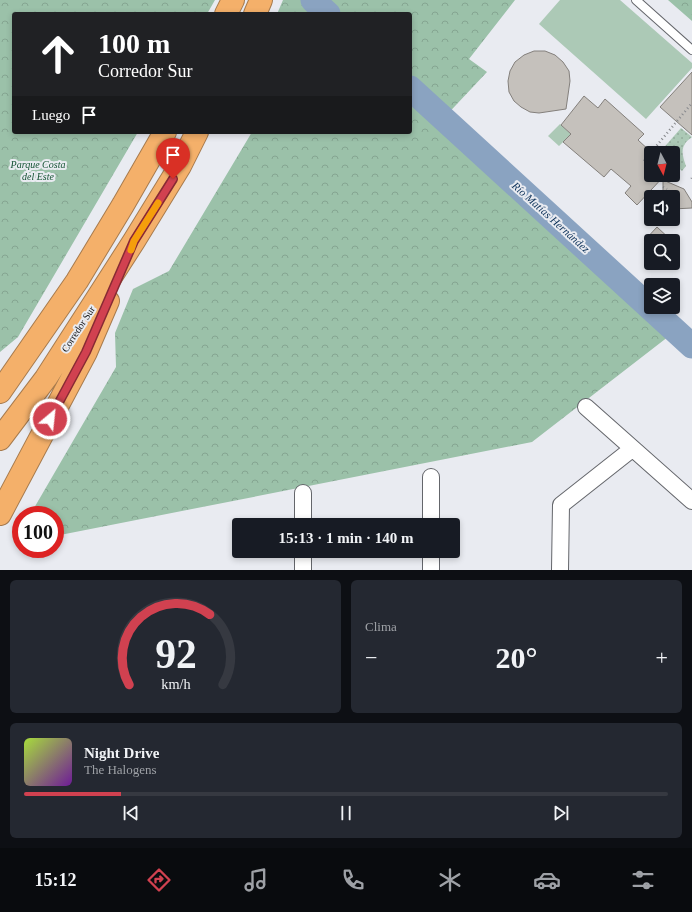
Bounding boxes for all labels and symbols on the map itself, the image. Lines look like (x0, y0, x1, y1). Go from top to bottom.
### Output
pin (156, 138, 190, 179)
north arrow (644, 146, 680, 182)
park label: Parque Costa del Este (10, 159, 65, 182)
water label: Río Matías Hernández (509, 179, 593, 255)
street label: Corredor Sur (59, 303, 97, 354)
position arrow (29, 398, 71, 440)
speed limit sign: 100 (12, 506, 64, 558)

